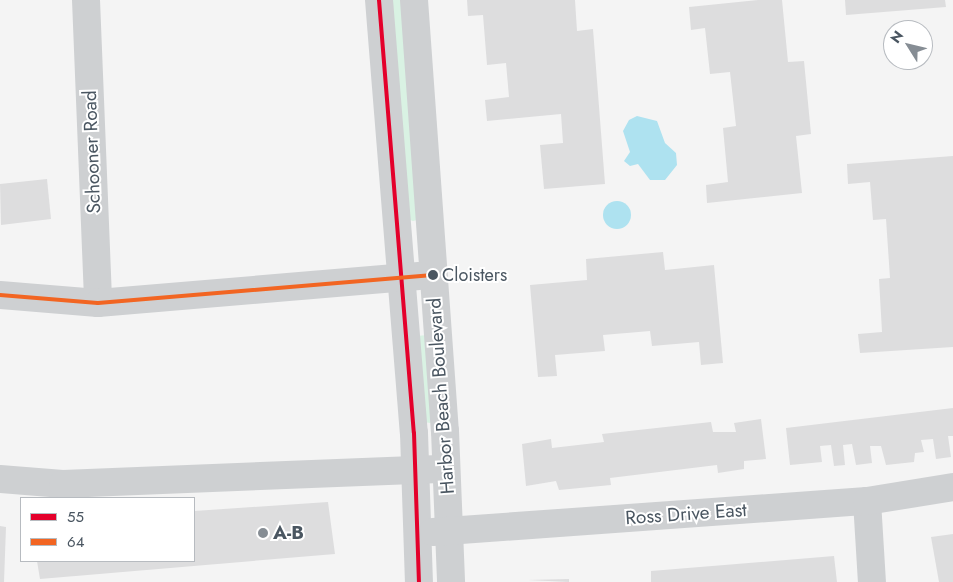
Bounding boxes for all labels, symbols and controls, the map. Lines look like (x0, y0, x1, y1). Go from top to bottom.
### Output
north arrow (883, 20, 933, 70)
text: N (885, 26, 908, 47)
street label: Schooner Road (78, 90, 106, 214)
place label: Cloisters (442, 264, 507, 286)
marker: Cloisters (428, 270, 438, 280)
street label: Harbor Beach Boulevard (423, 297, 459, 495)
legend (20, 497, 195, 562)
street label: Ross Drive East (624, 498, 748, 530)
text: 55 (67, 506, 84, 528)
place label: A-B (273, 522, 304, 544)
marker: A-B (257, 527, 269, 539)
text: 64 (67, 531, 84, 553)

